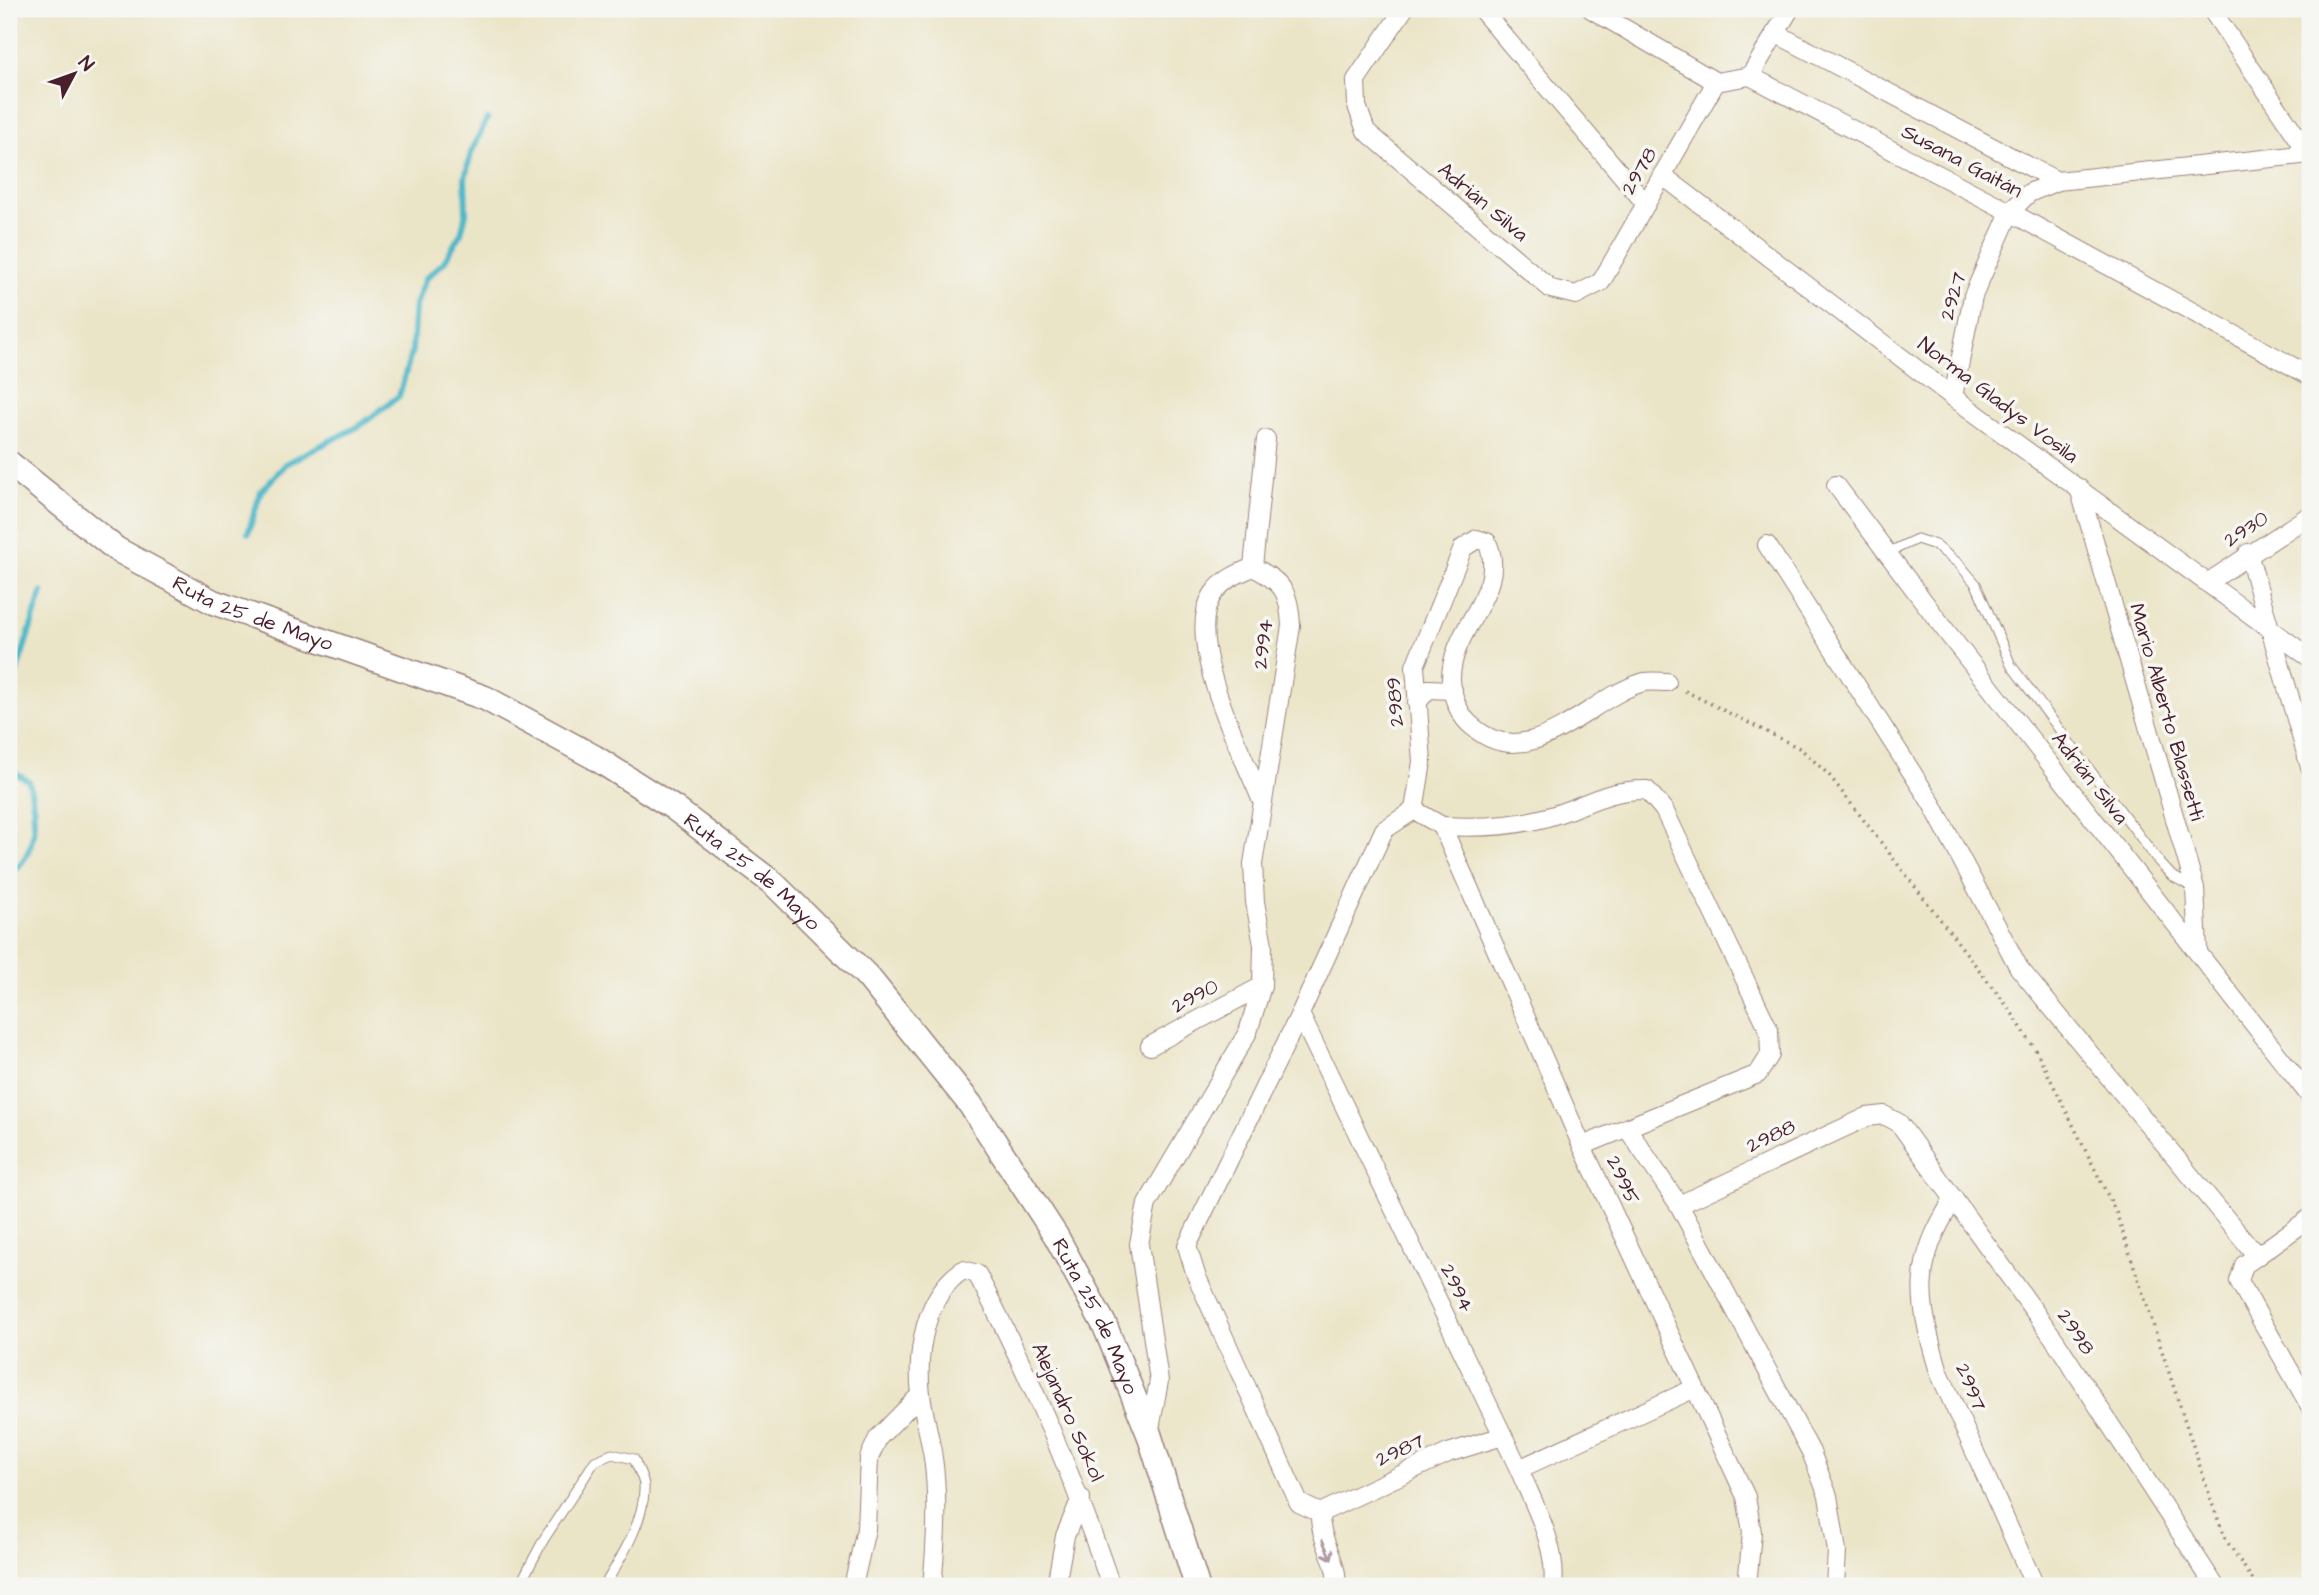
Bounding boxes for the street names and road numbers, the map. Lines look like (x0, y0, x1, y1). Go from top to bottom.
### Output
street label: Susana Gaitán (1896, 117, 2028, 205)
street label: 2978 (1614, 142, 1664, 200)
street label: Adrián Silva (1431, 155, 1535, 249)
street label: 2927 (1932, 268, 1974, 324)
street label: Norma Gladys Vosila (1910, 330, 2085, 472)
street label: 2930 (2218, 504, 2274, 554)
street label: Ruta 25 de Mayo (167, 568, 337, 658)
street label: Mario Alberto Blassetti (2122, 600, 2212, 824)
street label: 2994 (1246, 617, 1280, 671)
street label: 2989 (1379, 676, 1411, 728)
street label: Adrián Silva (2045, 726, 2136, 831)
street label: Ruta 25 de Mayo (678, 806, 827, 937)
street label: 2990 (1166, 972, 1224, 1020)
street label: 2988 (1742, 1112, 1801, 1160)
street label: 2995 (1599, 1151, 1647, 1209)
street label: Ruta 25 de Mayo (1045, 1233, 1146, 1399)
street label: 2994 (1433, 1259, 1481, 1317)
street label: 2998 (2050, 1303, 2102, 1361)
street label: Alejandro Sokol (1024, 1338, 1112, 1486)
street label: 2997 (1948, 1359, 1994, 1415)
street label: 2987 (1371, 1426, 1429, 1474)

